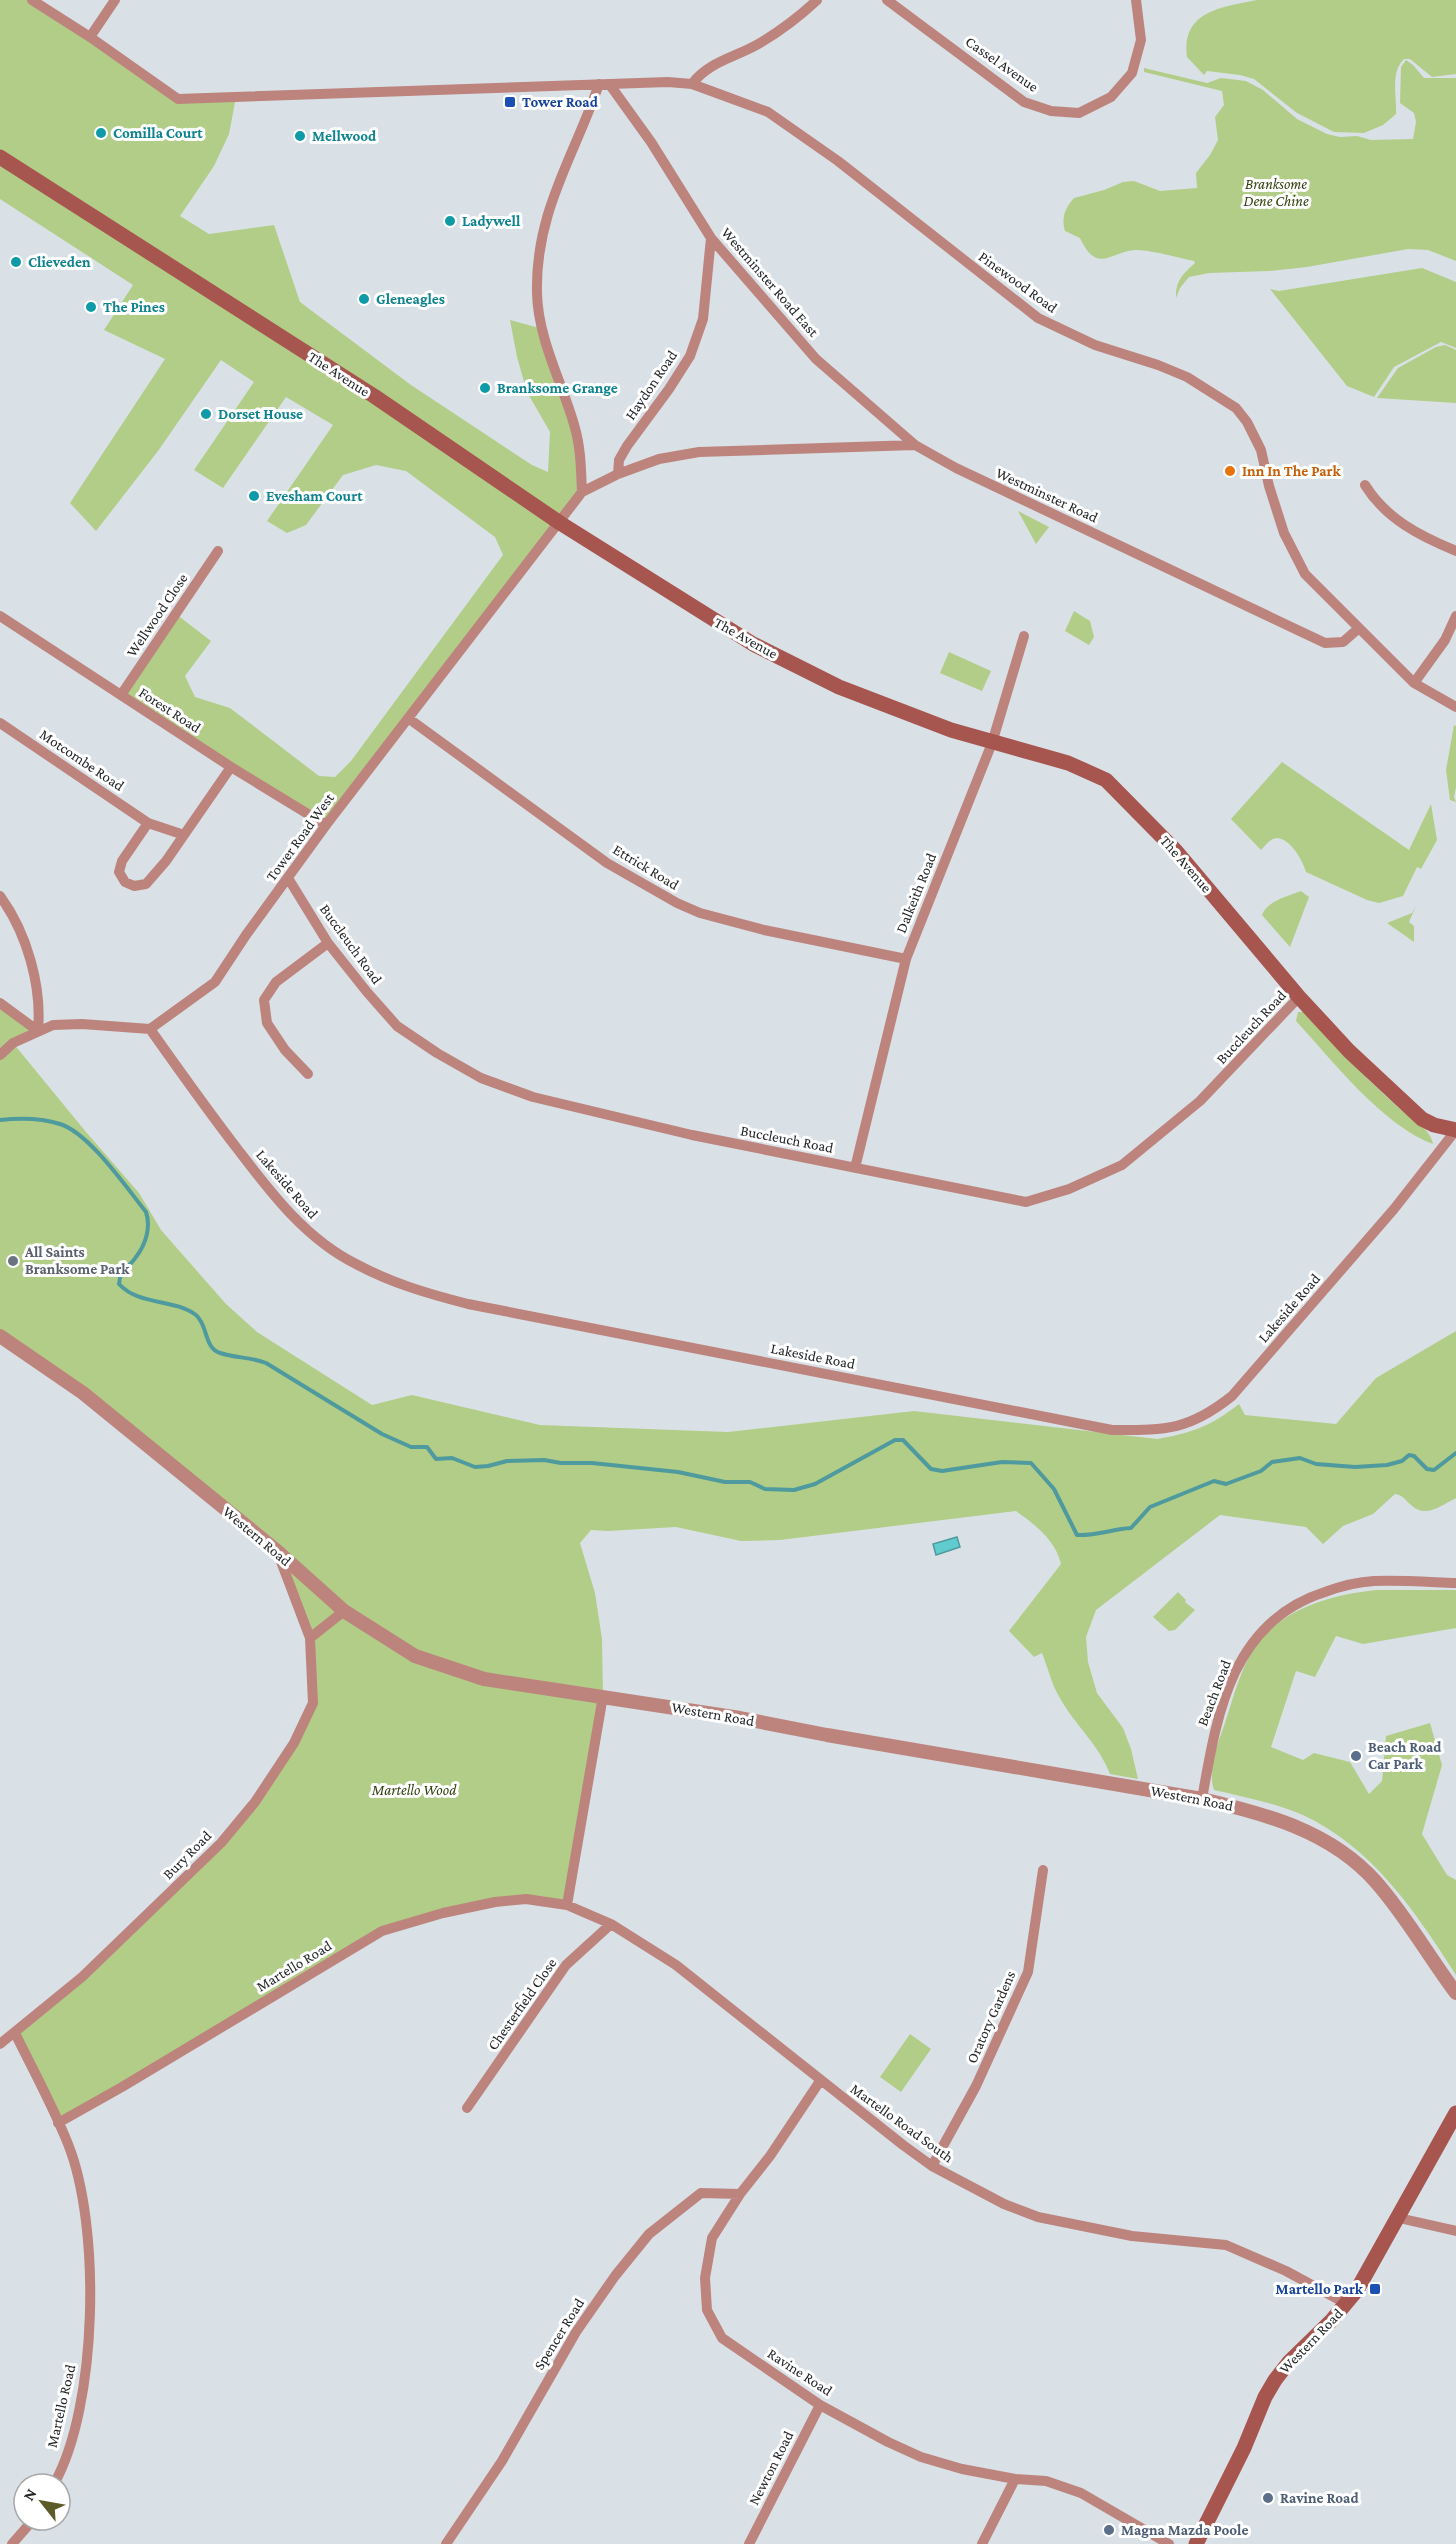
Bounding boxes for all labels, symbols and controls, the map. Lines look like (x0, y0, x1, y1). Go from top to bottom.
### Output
street label: Cassel Avenue (963, 33, 1042, 95)
place label: Tower Road (522, 94, 599, 110)
marker: Tower Road (503, 95, 517, 109)
place label: Comilla Court (113, 125, 203, 141)
marker: Comilla Court (94, 126, 108, 140)
place label: Mellwood (312, 128, 377, 144)
marker: Mellwood (293, 129, 307, 143)
park label: Branksome Dene Chine (1243, 176, 1309, 209)
place label: Ladywell (462, 213, 521, 229)
marker: Ladywell (443, 214, 457, 228)
street label: Westminster Road East (718, 224, 822, 341)
street label: Pinewood Road (976, 248, 1060, 316)
place label: Clieveden (28, 254, 91, 270)
marker: Clieveden (9, 255, 23, 269)
place label: Gleneagles (376, 291, 445, 307)
marker: Gleneagles (357, 292, 371, 306)
place label: The Pines (103, 299, 165, 315)
marker: The Pines (84, 300, 98, 314)
street label: Haydon Road (622, 347, 681, 423)
street label: The Avenue (305, 348, 373, 400)
place label: Branksome Grange (497, 380, 618, 396)
marker: Branksome Grange (478, 381, 492, 395)
place label: Dorset House (218, 406, 303, 422)
marker: Dorset House (199, 407, 213, 421)
place label: Inn In The Park (1242, 463, 1341, 479)
street label: Westminster Road (994, 464, 1101, 526)
marker: Inn In The Park (1223, 464, 1237, 478)
place label: Evesham Court (266, 488, 363, 504)
marker: Evesham Court (247, 489, 261, 503)
street label: Wellwood Close (123, 570, 191, 660)
street label: The Avenue (712, 614, 781, 662)
street label: Forest Road (136, 684, 204, 736)
street label: Motcombe Road (37, 726, 127, 794)
street label: Tower Road West (263, 789, 338, 884)
street label: The Avenue (1157, 832, 1215, 896)
street label: Ettrick Road (610, 841, 682, 893)
street label: Dalkeith Road (893, 851, 939, 935)
street label: Buccleuch Road (317, 901, 385, 987)
street label: Buccleuch Road (1213, 987, 1289, 1067)
street label: Buccleuch Road (739, 1122, 835, 1156)
street label: Lakeside Road (253, 1146, 321, 1222)
place label: All Saints Branksome Park (24, 1244, 130, 1277)
marker: All Saints Branksome Park (6, 1254, 20, 1268)
street label: Lakeside Road (1255, 1270, 1323, 1346)
street label: Lakeside Road (769, 1340, 857, 1372)
street label: Western Road (220, 1503, 294, 1569)
street label: Beach Road (1194, 1658, 1234, 1728)
street label: Western Road (670, 1699, 756, 1729)
place label: Beach Road Car Park (1368, 1739, 1442, 1772)
marker: Beach Road Car Park (1349, 1749, 1363, 1763)
park label: Martello Wood (371, 1782, 457, 1798)
street label: Western Road (1149, 1782, 1235, 1814)
street label: Bury Road (160, 1827, 215, 1883)
street label: Martello Road (254, 1937, 335, 1995)
street label: Chesterfield Close (484, 1955, 560, 2053)
street label: Oratory Gardens (963, 1968, 1019, 2066)
street label: Martello Road South (848, 2080, 956, 2166)
place label: Martello Park (1276, 2281, 1364, 2297)
marker: Martello Park (1368, 2282, 1382, 2296)
street label: Spencer Road (531, 2295, 588, 2373)
street label: Western Road (1276, 2305, 1346, 2377)
street label: Ravine Road (765, 2345, 835, 2399)
street label: Martello Road (44, 2363, 78, 2449)
street label: Newton Road (745, 2428, 797, 2508)
north arrow (12, 2472, 72, 2532)
text: N (19, 2485, 40, 2504)
place label: Ravine Road (1280, 2490, 1359, 2506)
marker: Ravine Road (1261, 2491, 1275, 2505)
place label: Magna Mazda Poole (1121, 2522, 1248, 2538)
marker: Magna Mazda Poole (1102, 2523, 1116, 2537)

